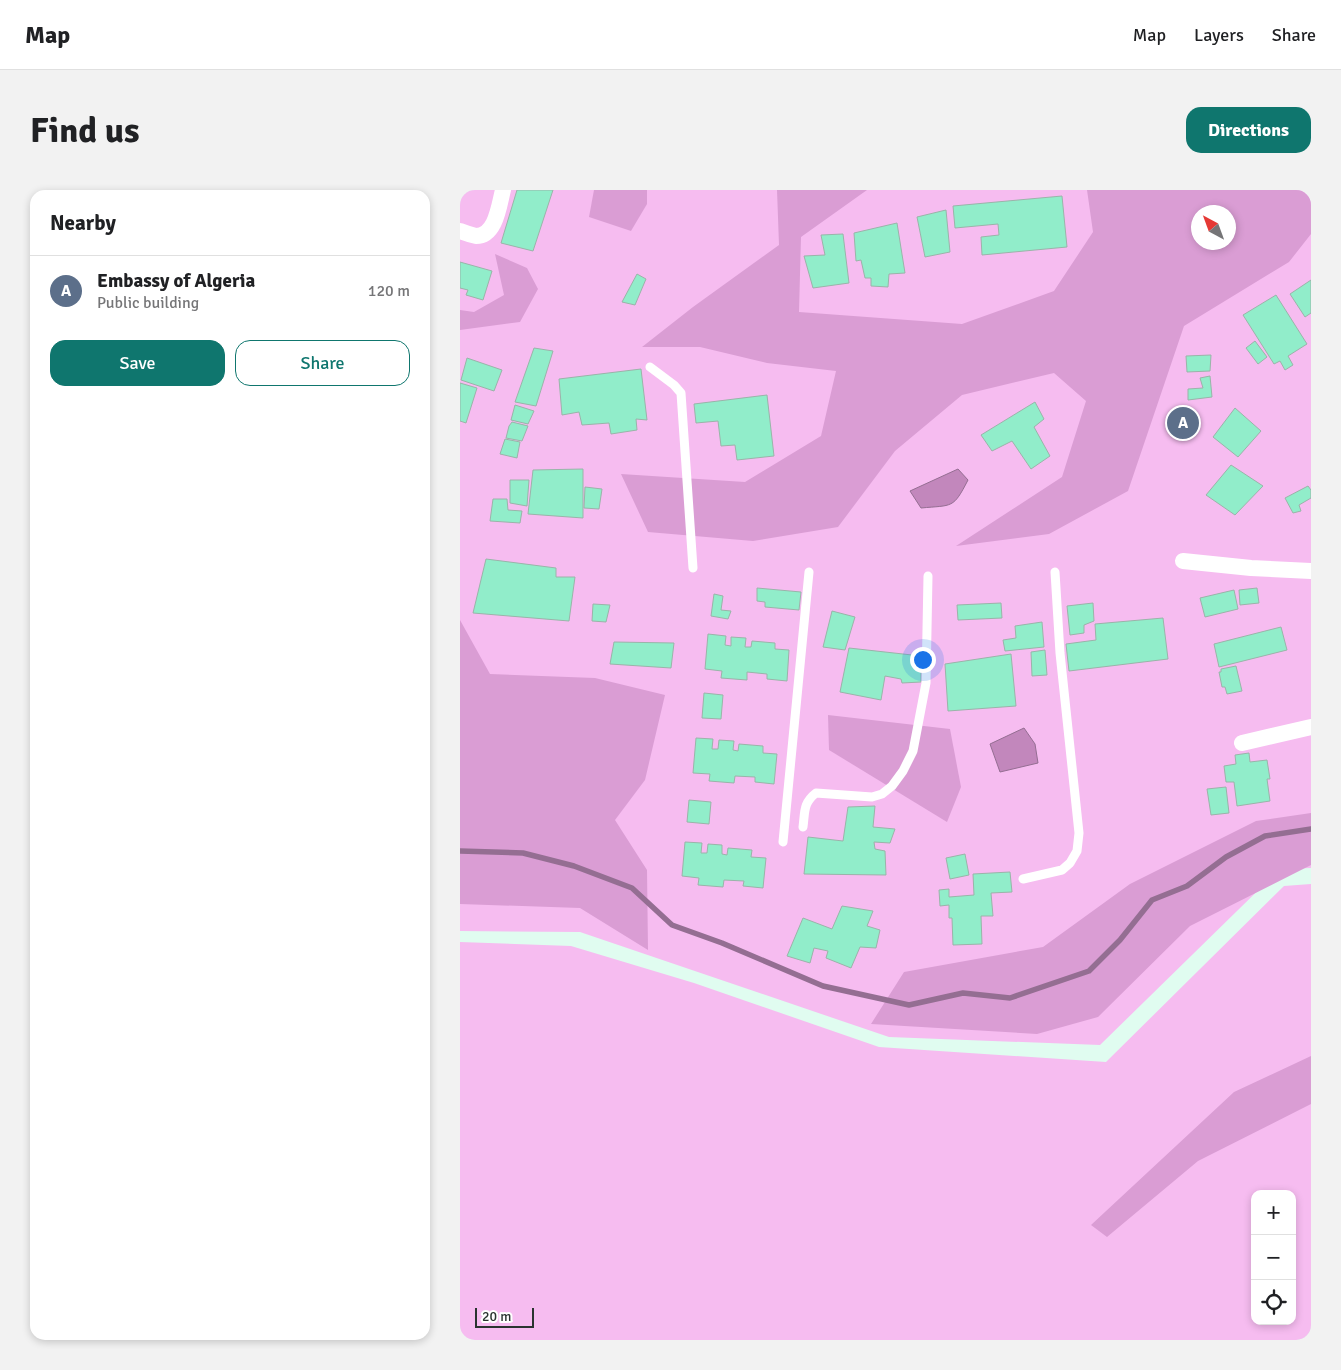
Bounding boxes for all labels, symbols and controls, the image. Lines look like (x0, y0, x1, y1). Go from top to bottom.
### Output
text: Map (25, 20, 70, 50)
text: Map (1133, 24, 1166, 46)
text: Layers (1194, 24, 1244, 46)
text: Share (1272, 24, 1316, 46)
button: Directions (1186, 107, 1311, 153)
text: Find us (30, 109, 140, 152)
north arrow (1191, 205, 1236, 250)
text: Nearby (50, 210, 116, 236)
text: Embassy of Algeria (97, 269, 255, 293)
text: A (61, 281, 71, 301)
text: 120 m (368, 281, 410, 301)
text: Public building (97, 293, 199, 313)
button: Save (50, 340, 225, 386)
button: Share (235, 340, 410, 386)
pin: A (1167, 404, 1199, 442)
your location (910, 647, 936, 673)
map controls (1251, 1190, 1296, 1325)
button: + (1251, 1190, 1296, 1235)
button: − (1251, 1235, 1296, 1280)
button: locate (1251, 1280, 1296, 1325)
scale bar (475, 1305, 534, 1328)
text: 20 m (482, 1308, 511, 1325)

